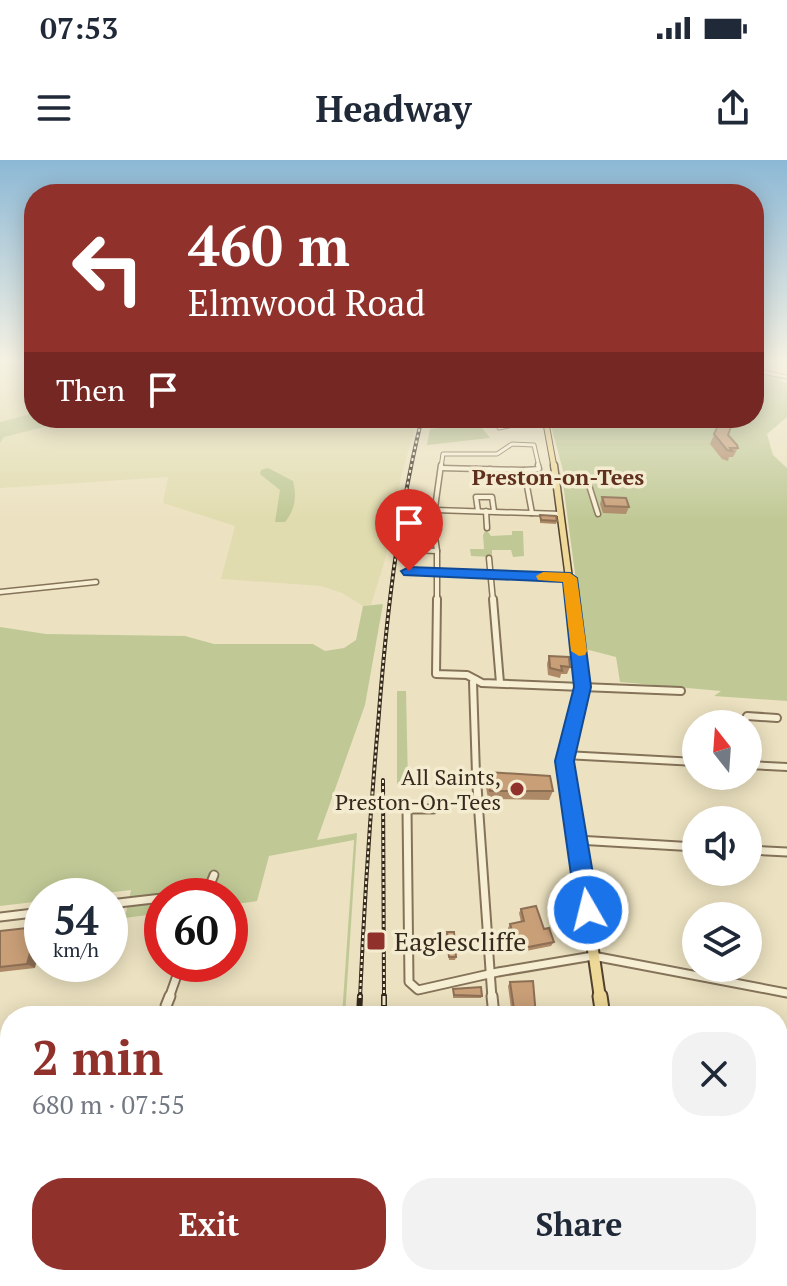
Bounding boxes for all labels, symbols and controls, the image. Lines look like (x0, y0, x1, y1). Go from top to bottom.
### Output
text: 07:53 (40, 8, 118, 48)
text: Headway (316, 85, 471, 132)
icon: menu (32, 86, 76, 130)
icon: share (711, 86, 755, 130)
text: 460 m (188, 208, 350, 282)
icon: left (56, 216, 160, 320)
text: Elmwood Road (188, 279, 426, 326)
icon: arrive (141, 368, 185, 412)
text: Then (56, 370, 125, 410)
district label: Preston-on-Tees (472, 462, 644, 491)
pin (375, 489, 443, 571)
icon: arrive (387, 501, 431, 545)
north arrow (682, 710, 762, 790)
map controls (682, 710, 762, 982)
place label: All Saints, Preston-On-Tees (335, 762, 501, 816)
marker: All Saints, Preston-On-Tees (508, 780, 526, 798)
button: sound (682, 806, 762, 886)
position arrow (546, 868, 630, 952)
speed limit sign: 60 (144, 878, 248, 982)
text: 54 (53, 893, 99, 946)
button: layers (682, 902, 762, 982)
place label: Eaglescliffe (394, 924, 526, 958)
marker: Eaglescliffe (365, 930, 387, 952)
text: km/h (53, 936, 99, 963)
text: 2 min (32, 1025, 163, 1089)
button: close (672, 1032, 756, 1116)
text: 680 m · 07:55 (32, 1087, 185, 1121)
button: Exit (32, 1178, 386, 1270)
button: Share (402, 1178, 756, 1270)

